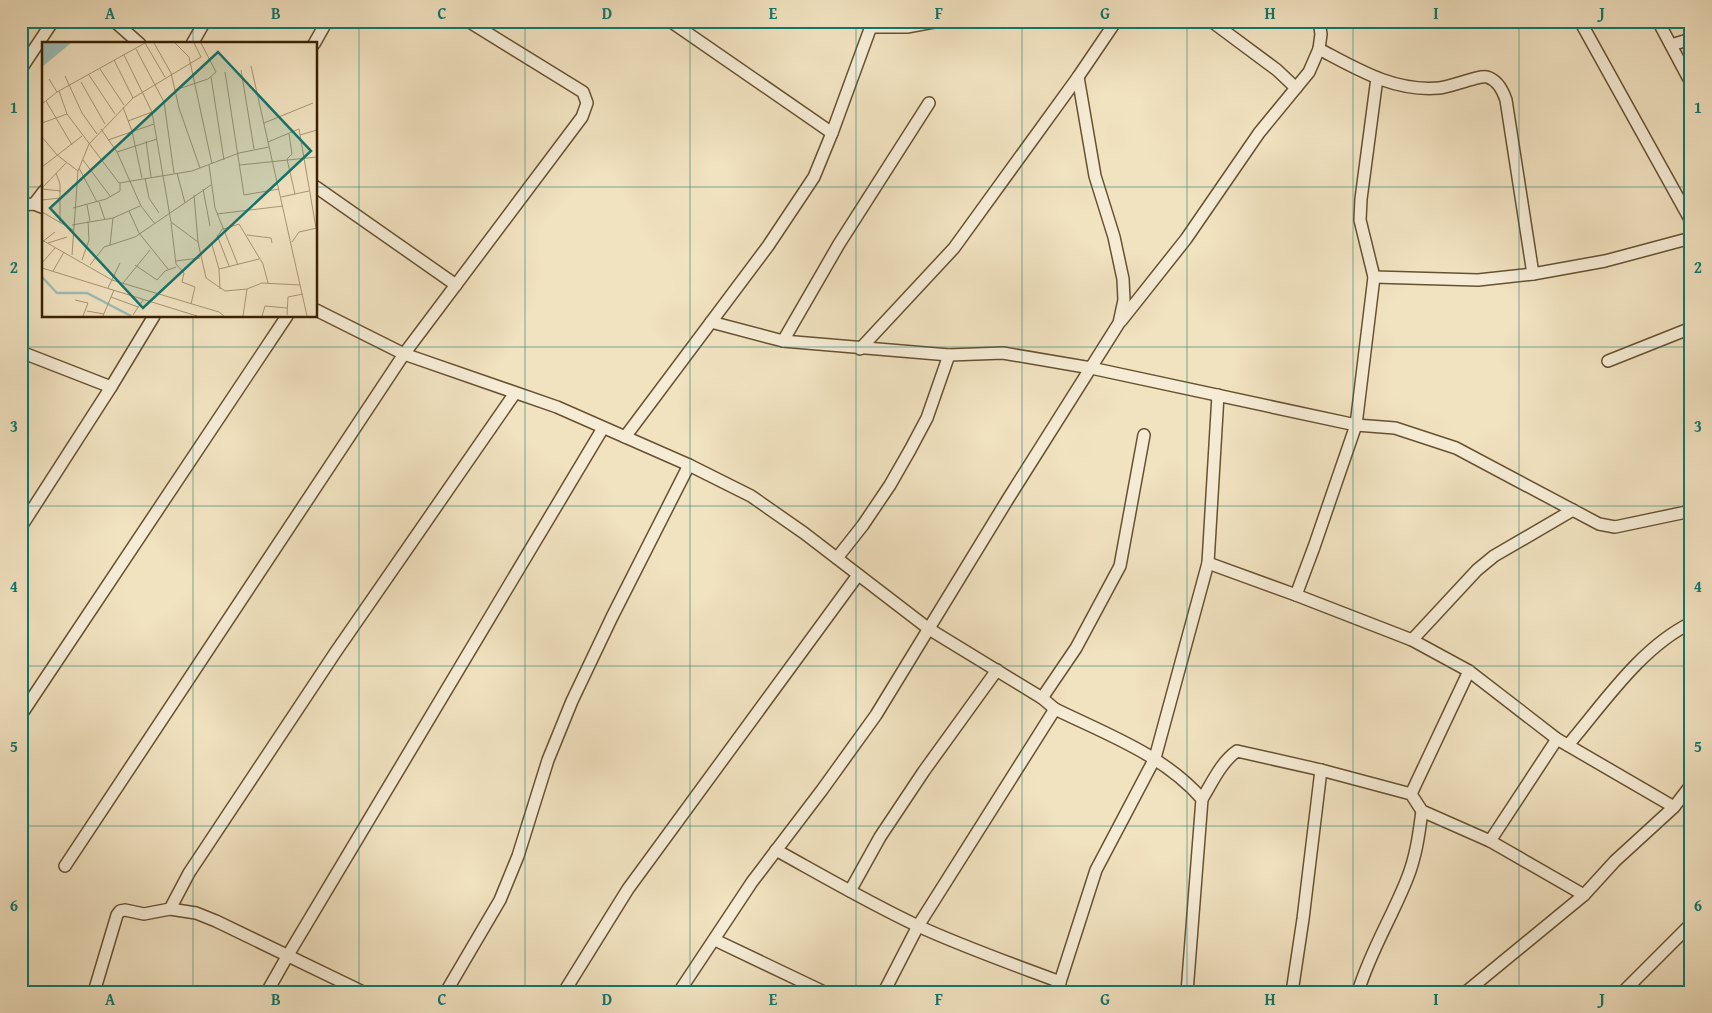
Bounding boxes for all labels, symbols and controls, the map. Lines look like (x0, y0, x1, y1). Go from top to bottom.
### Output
text: A (105, 1, 116, 25)
text: B (271, 1, 281, 25)
text: C (437, 1, 447, 25)
text: D (602, 1, 612, 25)
text: E (769, 1, 778, 25)
text: F (935, 1, 943, 25)
text: G (1100, 1, 1110, 25)
text: H (1264, 1, 1276, 25)
text: I (1433, 1, 1439, 25)
text: J (1596, 1, 1605, 25)
inset map (42, 42, 318, 318)
text: 1 (10, 95, 18, 119)
text: 1 (1694, 95, 1702, 119)
text: 2 (10, 255, 18, 279)
text: 2 (1694, 255, 1702, 279)
text: 3 (10, 414, 18, 438)
text: 3 (1694, 414, 1702, 438)
text: 4 (10, 574, 18, 598)
text: 4 (1694, 574, 1702, 598)
text: 5 (10, 734, 18, 758)
text: 5 (1694, 734, 1702, 758)
text: 6 (10, 893, 18, 917)
text: 6 (1694, 893, 1702, 917)
text: A (105, 987, 116, 1011)
text: B (271, 987, 281, 1011)
text: C (437, 987, 447, 1011)
text: D (602, 987, 612, 1011)
text: E (769, 987, 778, 1011)
text: F (935, 987, 943, 1011)
text: G (1100, 987, 1110, 1011)
text: H (1264, 987, 1276, 1011)
text: I (1433, 987, 1439, 1011)
text: J (1596, 987, 1605, 1011)

